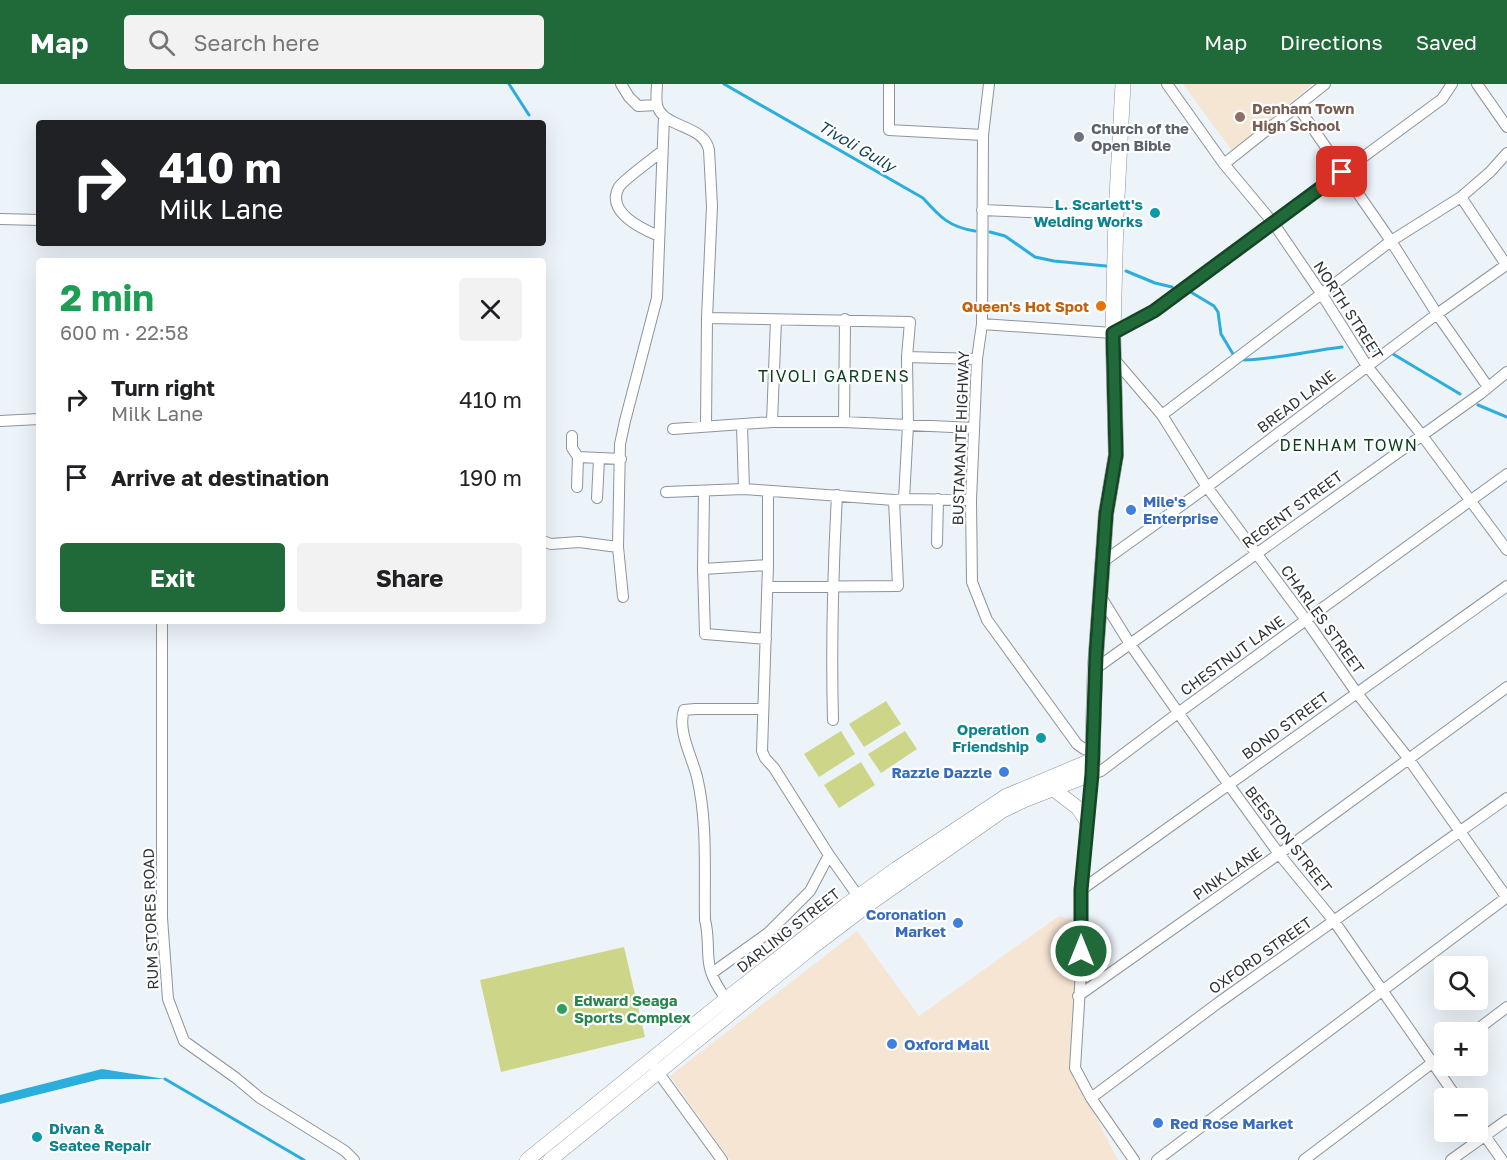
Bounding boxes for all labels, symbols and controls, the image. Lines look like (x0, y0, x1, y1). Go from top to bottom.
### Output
search box (124, 15, 544, 69)
text: Map (30, 26, 88, 59)
icon: search (145, 26, 178, 59)
text: Search here (193, 29, 319, 56)
text: Map (1204, 29, 1247, 55)
text: Directions (1280, 29, 1383, 55)
text: Saved (1416, 29, 1477, 55)
place label: Denham Town High School (1252, 99, 1354, 134)
marker: Denham Town High School (1233, 110, 1247, 124)
water label: Tivoli Gully (815, 116, 901, 177)
place label: Church of the Open Bible (1091, 119, 1189, 154)
marker: Church of the Open Bible (1072, 130, 1086, 144)
text: 410 m (159, 142, 281, 192)
icon: right (60, 144, 138, 222)
pin (1316, 146, 1367, 197)
icon: arrive (1325, 155, 1358, 188)
text: Milk Lane (159, 193, 283, 225)
place label: L. Scarlett's Welding Works (1033, 195, 1143, 230)
marker: L. Scarlett's Welding Works (1148, 206, 1162, 220)
street label: NORTH STREET (1310, 257, 1388, 363)
text: 2 min (60, 276, 154, 319)
button: close (459, 278, 522, 341)
place label: Queen's Hot Spot (962, 297, 1089, 315)
marker: Queen's Hot Spot (1094, 299, 1108, 313)
text: 600 m · 22:58 (60, 320, 189, 344)
street label: BUSTAMANTE HIGHWAY (948, 350, 972, 526)
district label: TIVOLI GARDENS (758, 366, 910, 386)
street label: BREAD LANE (1253, 366, 1339, 436)
text: Turn right (111, 374, 215, 401)
icon: right (60, 383, 93, 416)
text: 410 m (459, 386, 522, 413)
text: Milk Lane (111, 401, 203, 425)
district label: DENHAM TOWN (1279, 435, 1419, 455)
icon: arrive (60, 461, 93, 494)
text: Arrive at destination (111, 464, 329, 491)
text: 190 m (459, 464, 522, 491)
street label: REGENT STREET (1238, 466, 1346, 552)
place label: Mile's Enterprise (1143, 492, 1219, 527)
marker: Mile's Enterprise (1124, 503, 1138, 517)
button: Exit (60, 543, 285, 612)
button: Share (297, 543, 522, 612)
street label: CHARLES STREET (1278, 561, 1368, 677)
street label: CHESTNUT LANE (1176, 611, 1288, 699)
street label: BOND STREET (1238, 687, 1332, 763)
place label: Operation Friendship (952, 720, 1029, 755)
marker: Operation Friendship (1034, 731, 1048, 745)
place label: Razzle Dazzle (891, 763, 992, 781)
marker: Razzle Dazzle (997, 765, 1011, 779)
street label: BEESTON STREET (1242, 782, 1336, 896)
street label: PINK LANE (1189, 843, 1265, 903)
street label: RUM STORES ROAD (139, 848, 161, 990)
street label: DARLING STREET (733, 884, 843, 976)
place label: Coronation Market (866, 905, 946, 940)
street label: OXFORD STREET (1205, 913, 1315, 997)
marker: Coronation Market (951, 916, 965, 930)
position arrow (1049, 919, 1113, 983)
map controls (1434, 956, 1488, 1142)
button: search (1434, 956, 1488, 1010)
place label: Edward Seaga Sports Complex (574, 991, 691, 1026)
marker: Edward Seaga Sports Complex (555, 1002, 569, 1016)
button: + (1434, 1022, 1488, 1076)
place label: Oxford Mall (904, 1035, 989, 1053)
marker: Oxford Mall (885, 1037, 899, 1051)
button: − (1434, 1088, 1488, 1142)
place label: Red Rose Market (1170, 1114, 1293, 1132)
marker: Red Rose Market (1151, 1116, 1165, 1130)
place label: Divan & Seatee Repair (49, 1119, 151, 1154)
marker: Divan & Seatee Repair (30, 1130, 44, 1144)

